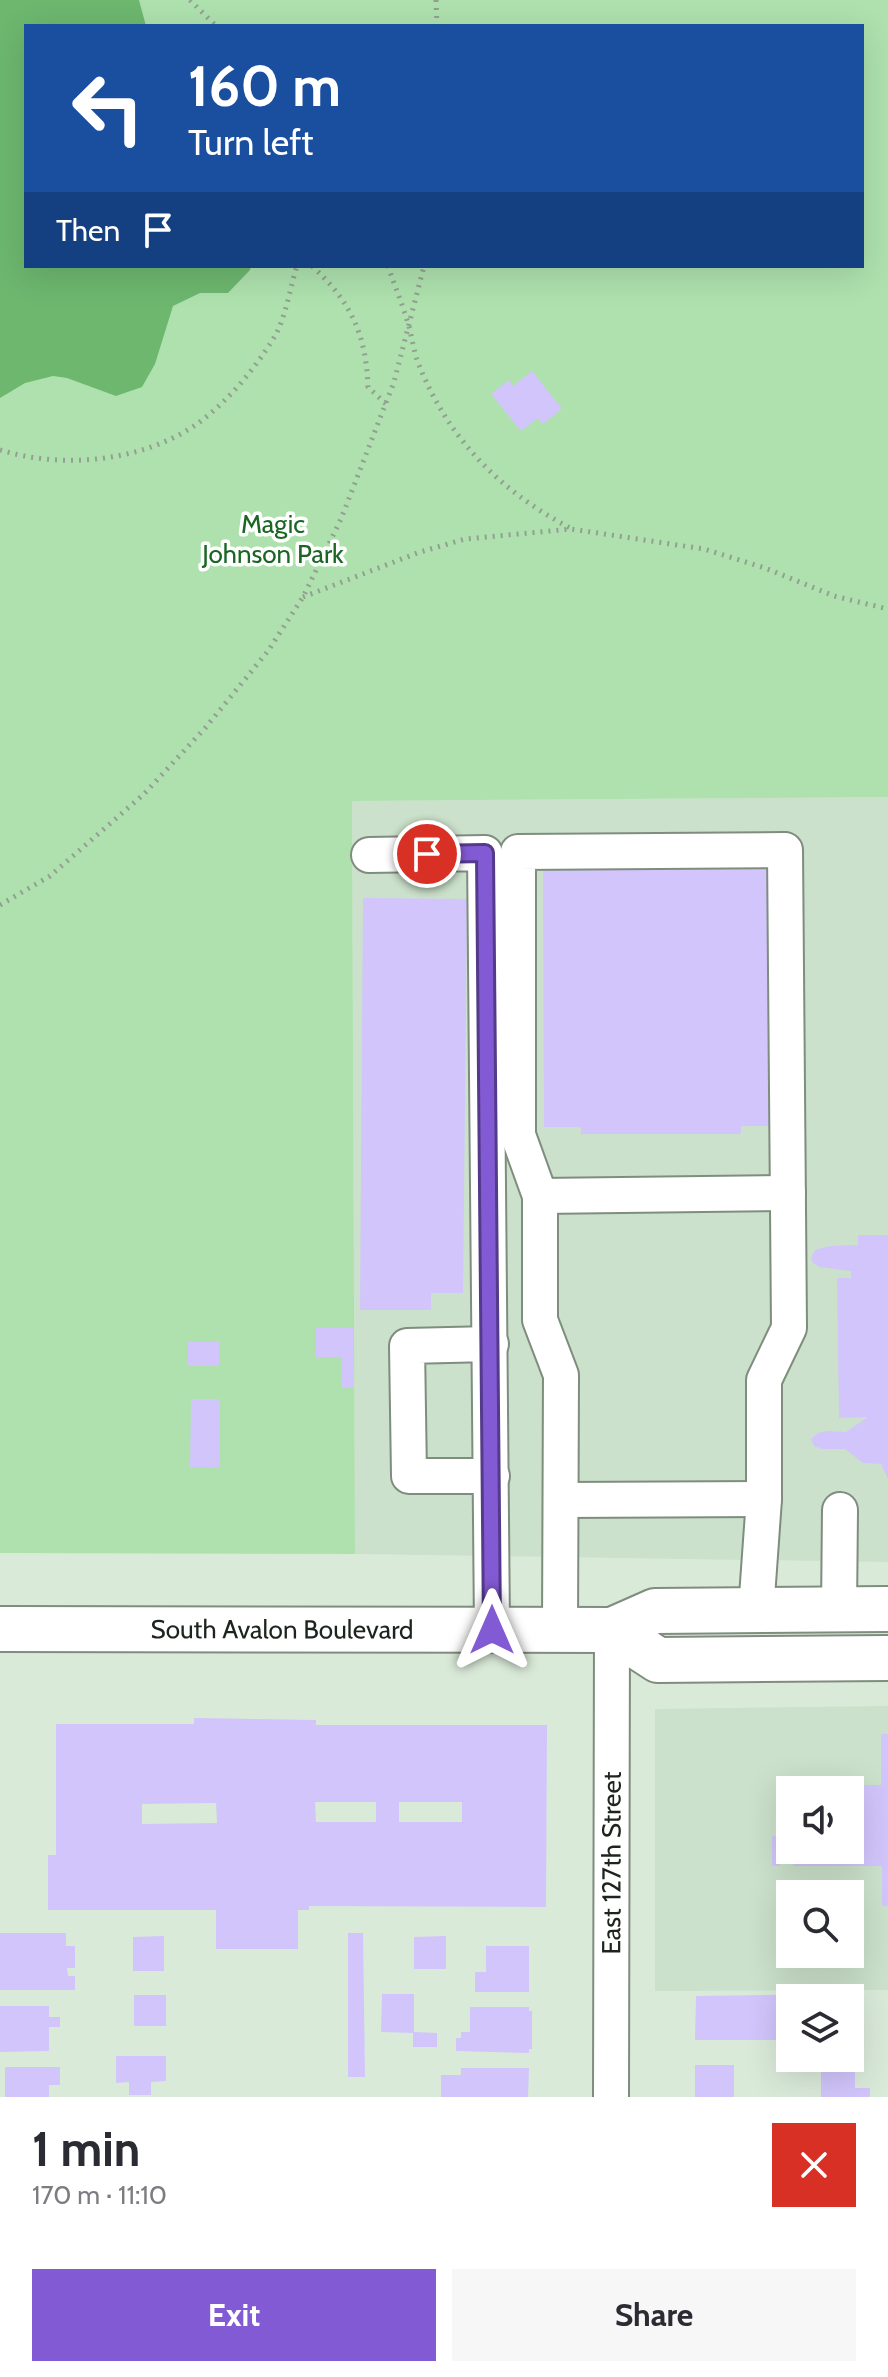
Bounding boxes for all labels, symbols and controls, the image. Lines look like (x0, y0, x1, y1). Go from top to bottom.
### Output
text: 160 m (188, 52, 341, 120)
icon: left (56, 56, 160, 160)
text: Turn left (188, 120, 313, 164)
icon: arrive (136, 208, 180, 252)
text: Then (56, 212, 120, 249)
park label: Magic Johnson Park (201, 508, 344, 570)
pin (393, 820, 461, 888)
icon: arrive (405, 832, 449, 876)
position arrow (450, 1588, 534, 1672)
street label: South Avalon Boulevard (150, 1613, 414, 1646)
street label: East 127th Street (595, 1771, 628, 1955)
map controls (776, 1776, 864, 2072)
button: sound (776, 1776, 864, 1864)
button: search (776, 1880, 864, 1968)
button: layers (776, 1984, 864, 2072)
text: 1 min (32, 2120, 140, 2178)
button: close (772, 2123, 856, 2207)
text: 170 m · 11:10 (32, 2179, 167, 2211)
button: Exit (32, 2269, 436, 2361)
button: Share (452, 2269, 856, 2361)

